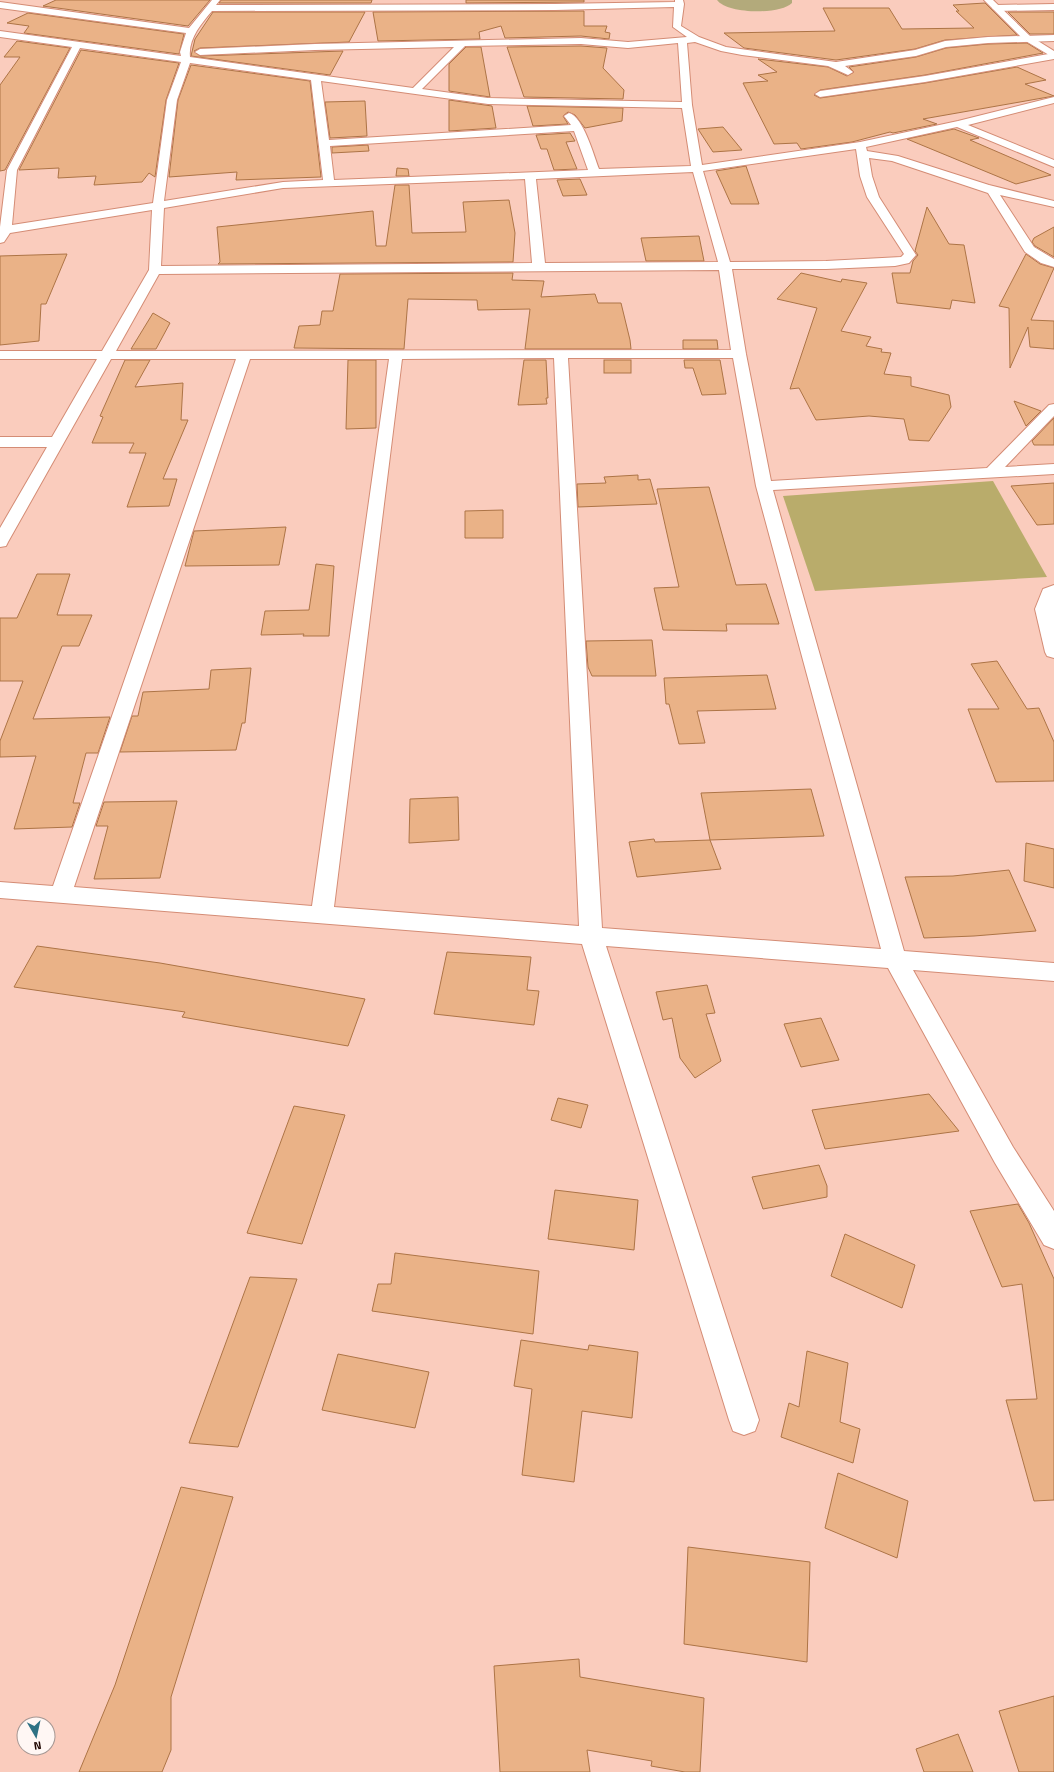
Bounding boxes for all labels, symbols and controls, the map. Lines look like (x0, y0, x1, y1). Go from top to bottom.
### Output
north arrow (16, 1716, 56, 1756)
text: N (33, 1737, 43, 1754)

